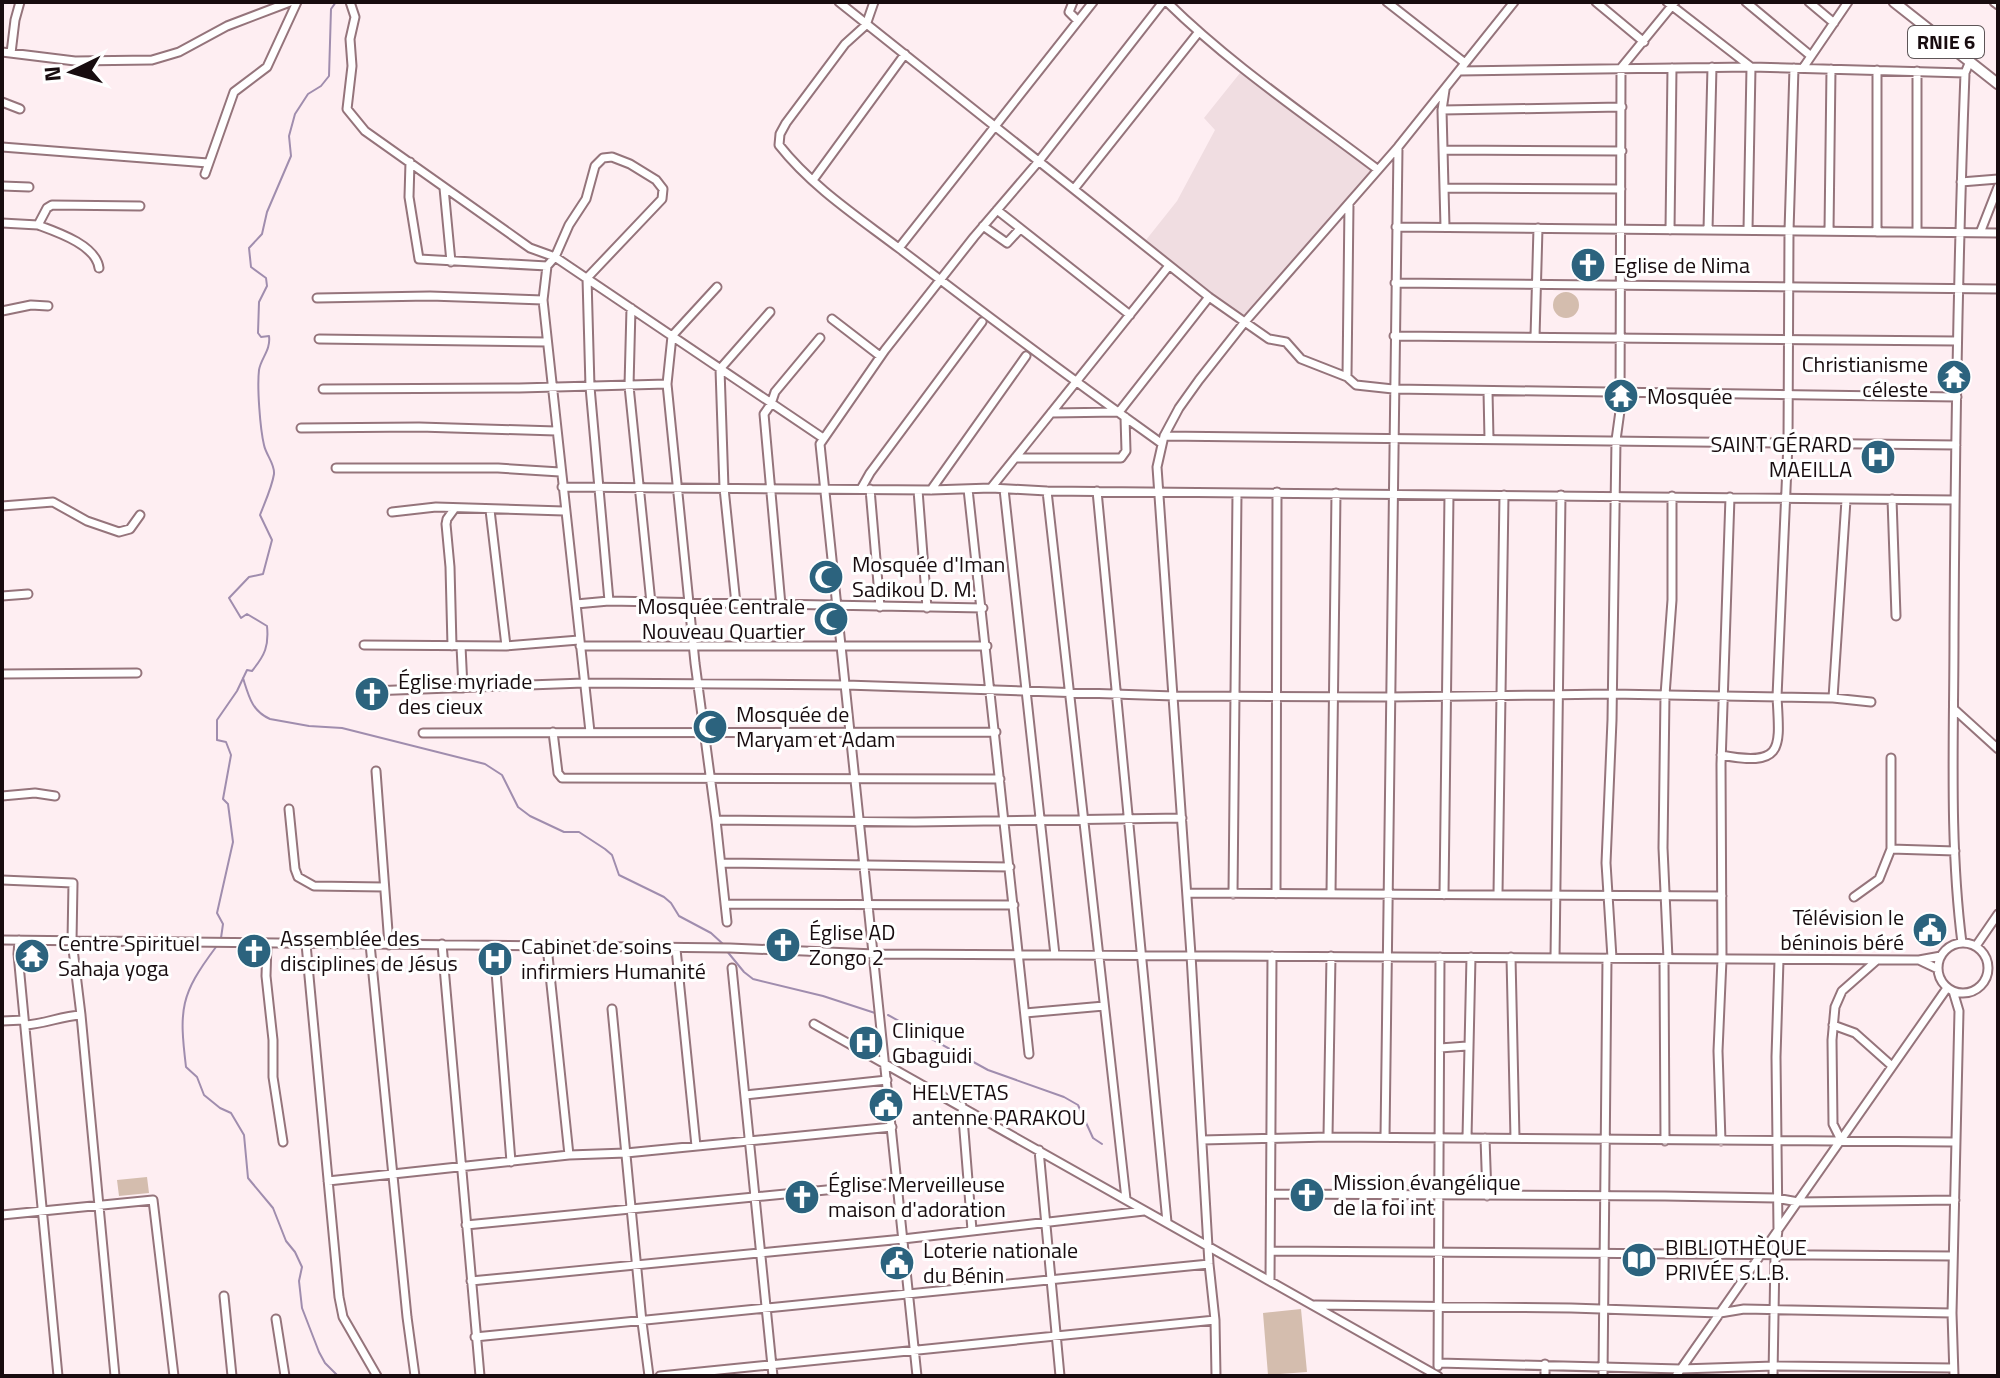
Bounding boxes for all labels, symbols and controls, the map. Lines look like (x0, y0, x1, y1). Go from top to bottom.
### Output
road number: RNIE 6 (1908, 26, 1984, 58)
north arrow (32, 32, 112, 112)
text: N (34, 65, 70, 83)
church icon: Eglise de Nima (1569, 246, 1607, 284)
place label: Eglise de Nima (1614, 248, 1750, 282)
place label: Christianisme céleste (1802, 347, 1928, 406)
temple icon: Christianisme céleste (1935, 358, 1973, 396)
temple icon: Mosquée (1602, 377, 1640, 415)
place label: Mosquée (1647, 379, 1733, 413)
place label: SAINT GÉRARD MAEILLA (1711, 427, 1852, 486)
hospital icon: SAINT GÉRARD MAEILLA (1859, 438, 1897, 476)
place label: Mosquée d'Iman Sadikou D. M. (852, 547, 1005, 606)
mosque icon: Mosquée d'Iman Sadikou D. M. (807, 558, 845, 596)
place label: Mosquée Centrale Nouveau Quartier (637, 589, 805, 648)
mosque icon: Mosquée Centrale Nouveau Quartier (812, 600, 850, 638)
place label: Église myriade des cieux (398, 664, 532, 723)
church icon: Église myriade des cieux (353, 675, 391, 713)
place label: Mosquée de Maryam et Adam (736, 697, 895, 756)
mosque icon: Mosquée de Maryam et Adam (691, 708, 729, 746)
place label: Télévision le béninois béré (1780, 900, 1904, 959)
public building icon: Télévision le béninois béré (1911, 911, 1949, 949)
place label: Église AD Zongo 2 (809, 915, 896, 974)
place label: Assemblée des disciplines de Jésus (280, 921, 458, 980)
place label: Centre Spirituel Sahaja yoga (58, 926, 200, 985)
church icon: Église AD Zongo 2 (764, 926, 802, 964)
place label: Cabinet de soins infirmiers Humanité (521, 929, 706, 988)
church icon: Assemblée des disciplines de Jésus (235, 932, 273, 970)
temple icon: Centre Spirituel Sahaja yoga (13, 937, 51, 975)
hospital icon: Cabinet de soins infirmiers Humanité (476, 940, 514, 978)
place label: Clinique Gbaguidi (892, 1013, 972, 1072)
hospital icon: Clinique Gbaguidi (847, 1024, 885, 1062)
place label: HELVETAS antenne PARAKOU (912, 1075, 1086, 1134)
public building icon: HELVETAS antenne PARAKOU (867, 1086, 905, 1124)
place label: Mission évangélique de la foi int (1333, 1165, 1521, 1224)
place label: Église Merveilleuse maison d'adoration (828, 1167, 1006, 1226)
church icon: Mission évangélique de la foi int (1288, 1176, 1326, 1214)
church icon: Église Merveilleuse maison d'adoration (783, 1178, 821, 1216)
place label: BIBLIOTHÈQUE PRIVÉE S.L.B. (1665, 1230, 1807, 1289)
place label: Loterie nationale du Bénin (923, 1233, 1078, 1292)
library icon: BIBLIOTHÈQUE PRIVÉE S.L.B. (1620, 1241, 1658, 1279)
public building icon: Loterie nationale du Bénin (878, 1244, 916, 1282)

